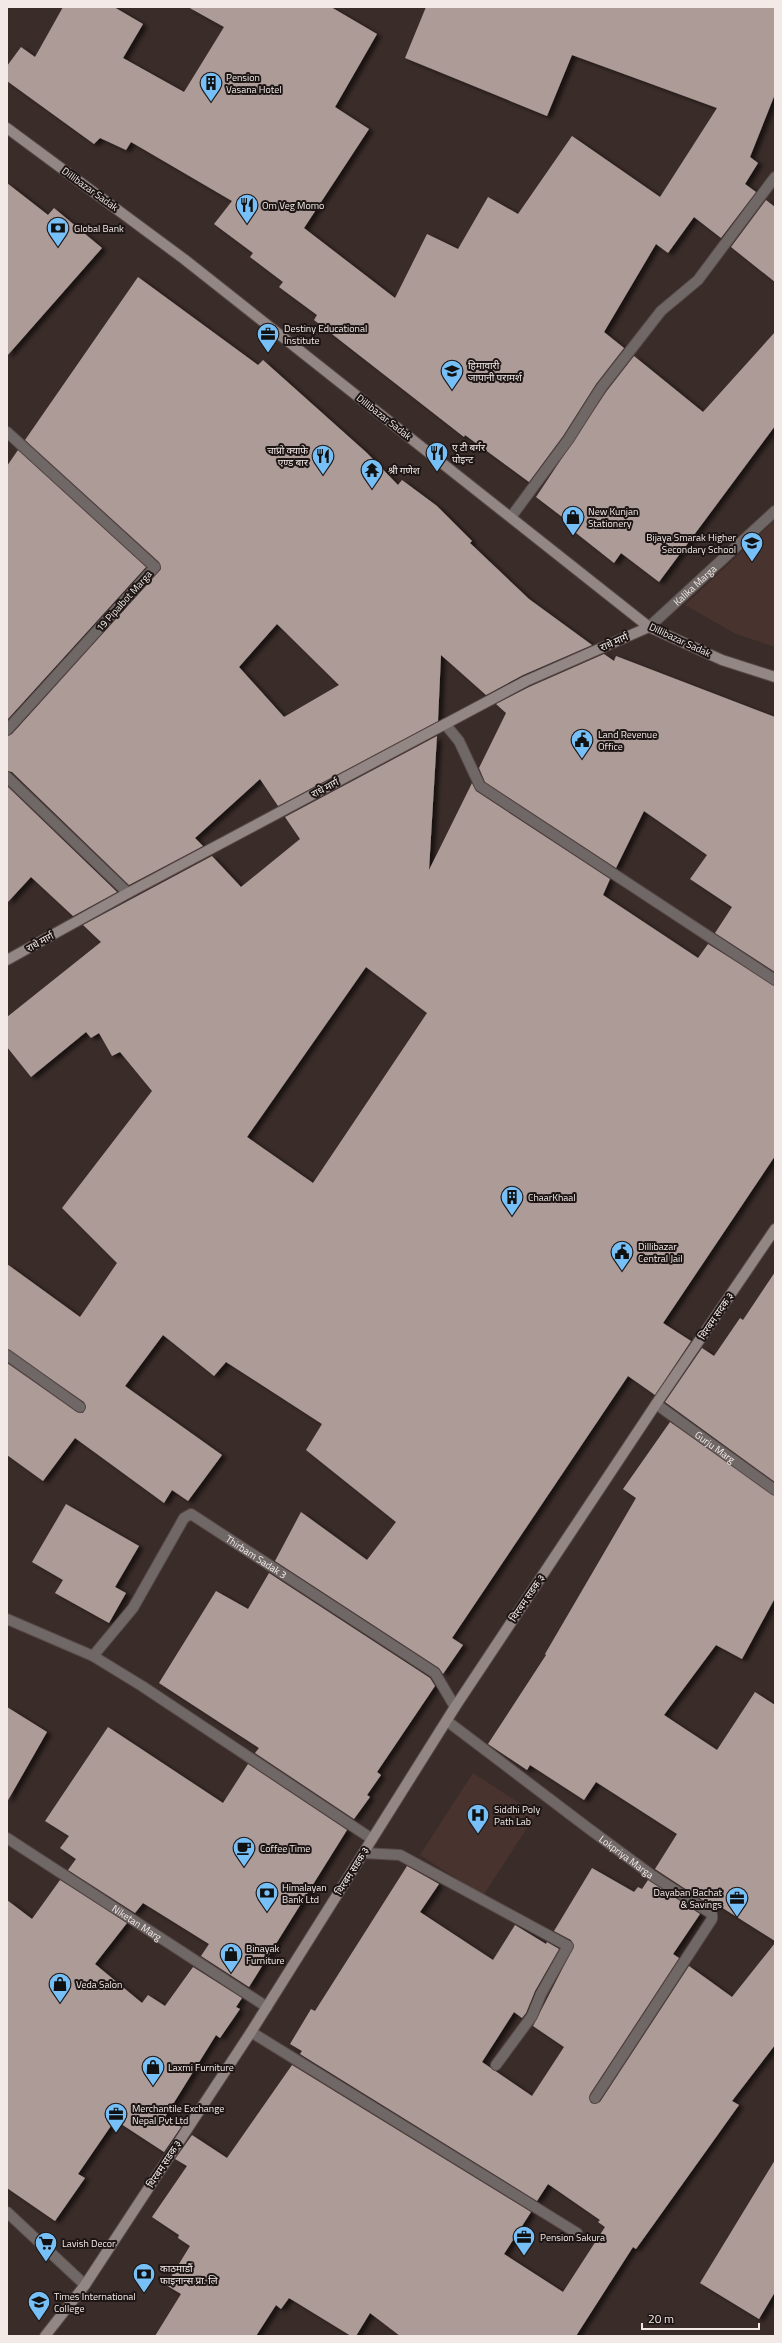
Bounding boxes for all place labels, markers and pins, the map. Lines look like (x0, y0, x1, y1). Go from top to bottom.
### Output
building icon: Pension Vasana Hotel (198, 70, 224, 103)
place label: Pension Vasana Hotel (226, 70, 282, 97)
restaurant icon: Om Veg Momo (234, 192, 260, 225)
place label: Om Veg Momo (262, 198, 324, 213)
bank icon: Global Bank (45, 215, 71, 248)
place label: Global Bank (74, 221, 124, 236)
office icon: Destiny Educational Institute (255, 321, 281, 354)
place label: Destiny Educational Institute (284, 321, 367, 348)
school or university icon: हिमावारी जापानी परामर्श (439, 358, 465, 391)
place label: हिमावारी जापानी परामर्श (468, 358, 523, 385)
restaurant icon: ए टी बर्गर पोइन्ट (424, 440, 450, 473)
place label: ए टी बर्गर पोइन्ट (452, 440, 486, 467)
place label: चाप्रो क्याफे एण्ड बार (267, 443, 309, 470)
restaurant icon: चाप्रो क्याफे एण्ड बार (310, 443, 336, 476)
temple icon: श्री गणेश (359, 457, 385, 490)
place label: श्री गणेश (388, 463, 420, 478)
shop icon: New Kunjan Stationery (560, 504, 586, 537)
place label: New Kunjan Stationery (588, 504, 638, 531)
place label: Bijaya Smarak Higher Secondary School (646, 530, 737, 557)
school or university icon: Bijaya Smarak Higher Secondary School (739, 530, 765, 563)
public building icon: Land Revenue Office (569, 727, 595, 760)
place label: Land Revenue Office (598, 727, 657, 754)
building icon: ChaarKhaal (499, 1184, 525, 1217)
place label: ChaarKhaal (528, 1190, 576, 1205)
public building icon: Dillibazar Central Jail (609, 1239, 635, 1272)
place label: Dillibazar Central Jail (638, 1239, 683, 1266)
hospital icon: Siddhi Poly Path Lab (465, 1802, 491, 1835)
place label: Siddhi Poly Path Lab (494, 1802, 540, 1829)
cafe icon: Coffee Time (231, 1835, 257, 1868)
place label: Coffee Time (260, 1841, 310, 1856)
bank icon: Himalayan Bank Ltd (254, 1880, 280, 1913)
place label: Himalayan Bank Ltd (282, 1880, 327, 1907)
place label: Dayaban Bachat & Savings (654, 1885, 722, 1912)
office icon: Dayaban Bachat & Savings (724, 1885, 750, 1918)
shop icon: Binayak Furniture (218, 1941, 244, 1974)
place label: Binayak Furniture (246, 1941, 285, 1968)
shop icon: Veda Salon (47, 1971, 73, 2004)
place label: Veda Salon (76, 1977, 122, 1992)
shop icon: Laxmi Furniture (140, 2054, 166, 2087)
place label: Laxmi Furniture (168, 2060, 234, 2075)
office icon: Merchantile Exchange Nepal Pvt Ltd (103, 2101, 129, 2134)
place label: Merchantile Exchange Nepal Pvt Ltd (132, 2101, 224, 2128)
office icon: Pension Sakura (511, 2224, 537, 2257)
supermarket icon: Lavish Decor (33, 2230, 59, 2263)
place label: Pension Sakura (540, 2230, 605, 2245)
place label: Lavish Decor (62, 2236, 116, 2251)
bank icon: काठमाडौं फाइनान्स प्रा. लि (131, 2261, 157, 2294)
place label: काठमाडौं फाइनान्स प्रा. लि (160, 2261, 218, 2288)
school or university icon: Times International College (26, 2289, 52, 2322)
place label: Times International College (54, 2289, 136, 2316)

